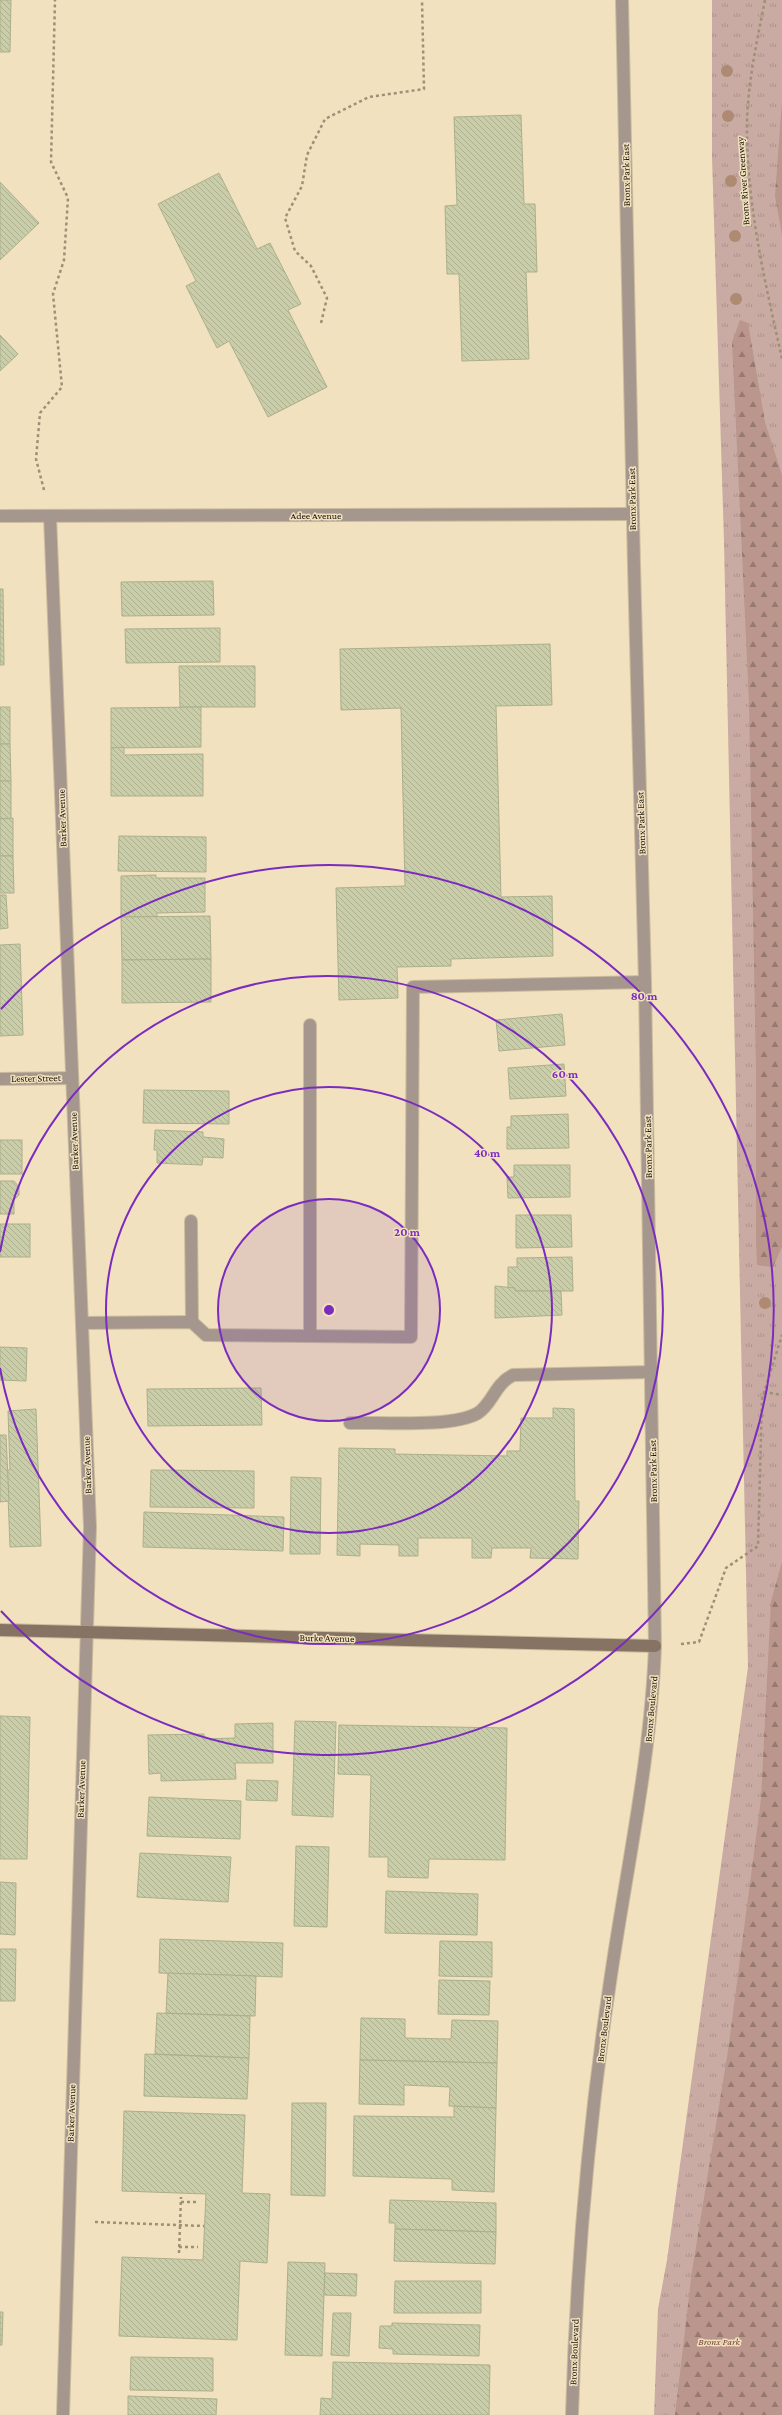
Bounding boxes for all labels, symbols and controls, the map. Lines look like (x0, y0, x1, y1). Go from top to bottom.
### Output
street label: Bronx River Greenway (734, 136, 752, 226)
street label: Bronx Park East (620, 143, 632, 206)
street label: Bronx Park East (626, 467, 638, 530)
street label: Adee Avenue (290, 510, 342, 521)
street label: Barker Avenue (55, 788, 69, 847)
street label: Bronx Park East (634, 791, 648, 855)
text: 80 m (631, 989, 658, 1003)
text: 60 m (552, 1067, 579, 1081)
street label: Lester Street (11, 1072, 62, 1084)
street label: Barker Avenue (67, 1111, 81, 1170)
street label: Bronx Park East (642, 1115, 654, 1178)
text: 40 m (474, 1146, 501, 1160)
text: 20 m (394, 1225, 421, 1239)
centre of rings (322, 1303, 336, 1317)
street label: Barker Avenue (80, 1435, 94, 1494)
street label: Bronx Park East (647, 1439, 659, 1502)
street label: Burke Avenue (300, 1632, 355, 1644)
street label: Bronx Boulevard (643, 1675, 659, 1742)
street label: Barker Avenue (74, 1759, 88, 1818)
street label: Bronx Boulevard (595, 1995, 614, 2063)
street label: Barker Avenue (64, 2083, 78, 2142)
street label: Bronx Boulevard (567, 2318, 581, 2385)
park label: Bronx Park (698, 2336, 740, 2347)

